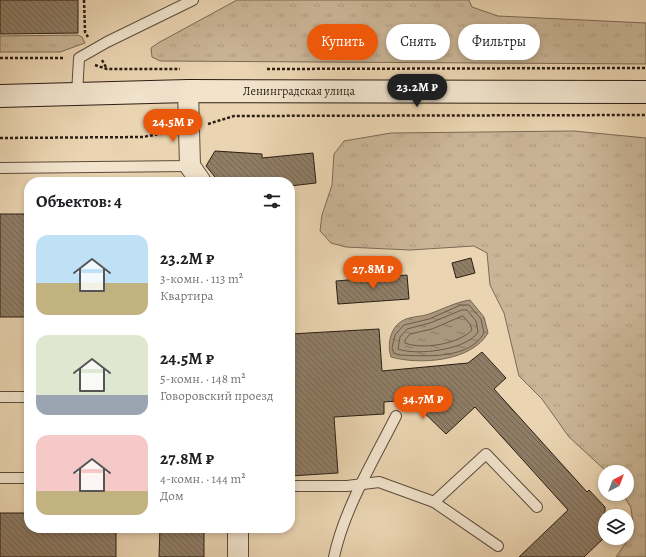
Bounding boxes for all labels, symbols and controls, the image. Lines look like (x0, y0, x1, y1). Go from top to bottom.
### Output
chip: Купить (307, 24, 378, 60)
chip: Снять (386, 24, 450, 60)
chip: Фильтры (458, 24, 540, 60)
pin: 23.2M ₽ (380, 74, 454, 108)
text: 23.2M ₽ (396, 78, 438, 95)
street label: Ленинградская улица (243, 83, 356, 99)
pin: 24.5M ₽ (136, 109, 210, 143)
text: 24.5M ₽ (152, 113, 194, 130)
text: Объектов: 4 (36, 190, 122, 213)
icon: filters (261, 190, 283, 212)
text: 23.2M ₽ (160, 247, 214, 270)
icon: home (68, 251, 116, 299)
pin: 27.8M ₽ (336, 256, 410, 290)
text: 27.8M ₽ (352, 260, 394, 277)
text: 3-комн. · 113 m² (160, 270, 243, 287)
text: Квартира (160, 287, 214, 304)
text: 24.5M ₽ (160, 347, 214, 370)
icon: home (68, 351, 116, 399)
text: 5-комн. · 148 m² (160, 370, 246, 387)
pin: 34.7M ₽ (386, 386, 460, 420)
text: Говоровский проезд (160, 387, 273, 404)
text: 34.7M ₽ (403, 390, 443, 407)
text: 27.8M ₽ (160, 447, 214, 470)
icon: home (68, 451, 116, 499)
north arrow (598, 465, 634, 501)
map controls (598, 465, 634, 545)
text: 4-комн. · 144 m² (160, 470, 246, 487)
text: Дом (160, 487, 184, 504)
button: layers (598, 509, 634, 545)

